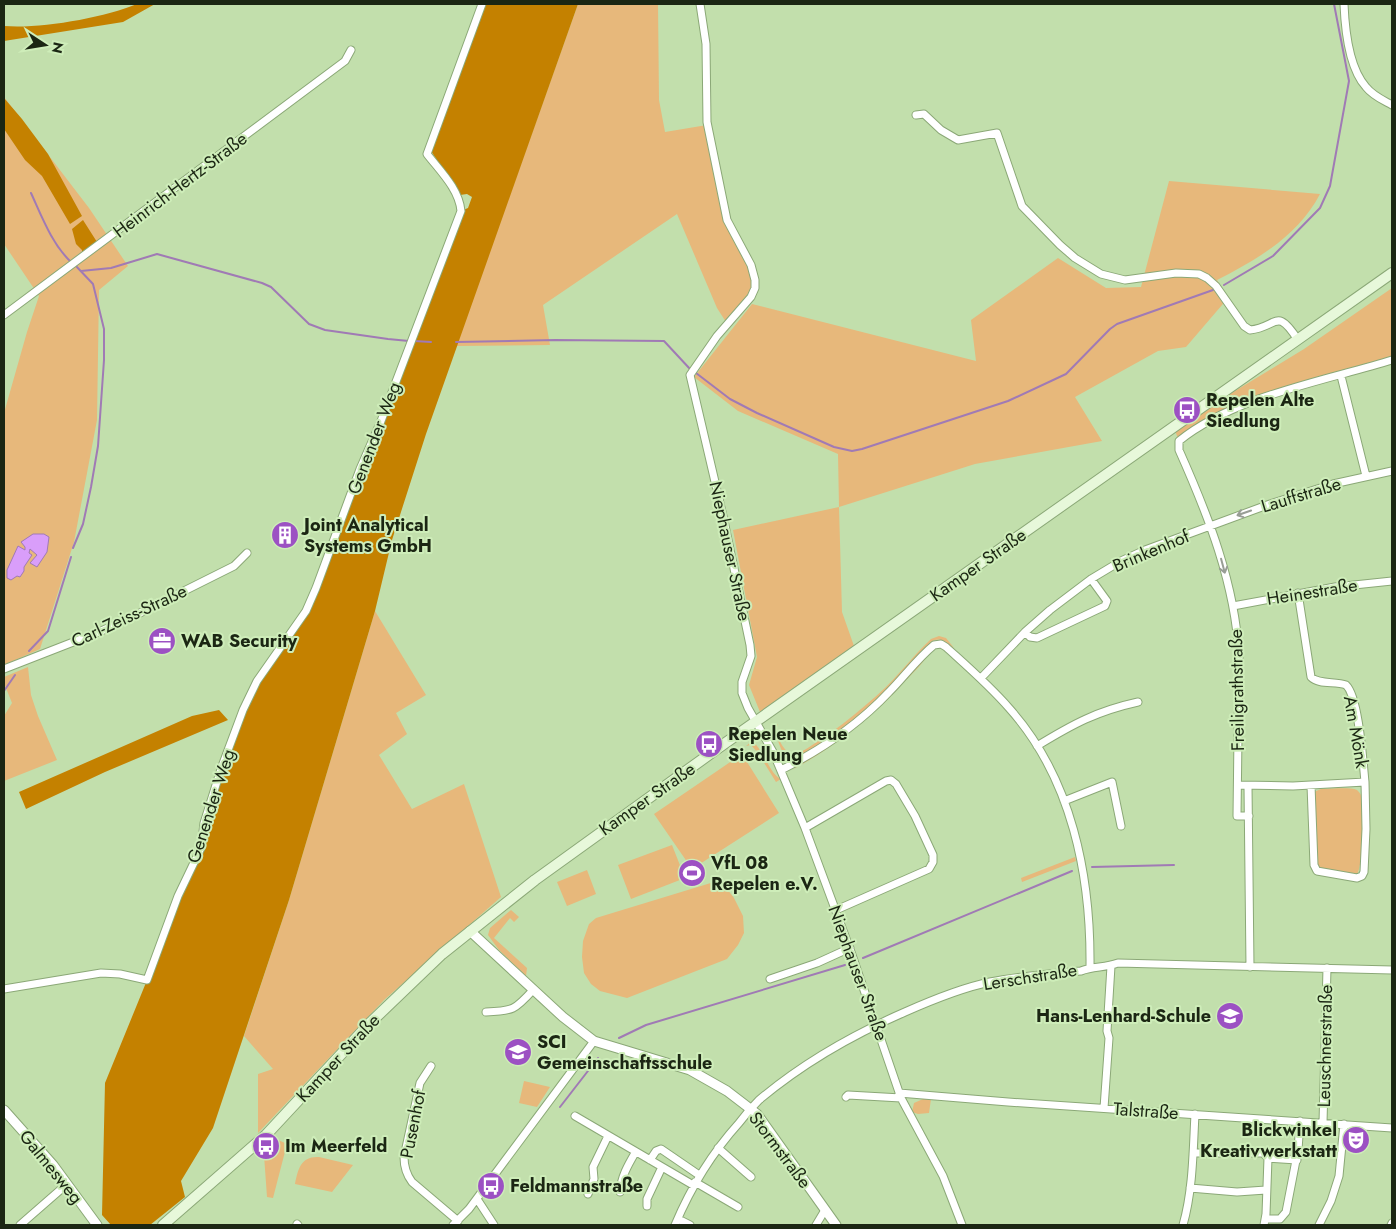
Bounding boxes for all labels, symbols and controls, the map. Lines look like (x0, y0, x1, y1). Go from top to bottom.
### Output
north arrow (20, 20, 70, 70)
text: N (47, 40, 69, 55)
street label: Heinrich-Hertz-Straße (107, 126, 253, 244)
street label: Genender Weg (341, 378, 407, 498)
place label: Repelen Alte Siedlung (1206, 387, 1314, 434)
bus stop icon: Repelen Alte Siedlung (1172, 395, 1202, 425)
street label: Lauffstraße (1258, 471, 1344, 519)
street label: Niephauser Straße (702, 479, 758, 623)
one-way arrow (1237, 509, 1253, 518)
place label: Joint Analytical Systems GmbH (301, 512, 432, 559)
building icon: Joint Analytical Systems GmbH (270, 520, 300, 550)
street label: Kamper Straße (924, 522, 1032, 608)
street label: Brinkenhof (1109, 523, 1194, 579)
one-way arrow (1219, 557, 1228, 573)
street label: Heinestraße (1265, 572, 1359, 612)
street label: Carl-Zeiss-Straße (67, 578, 191, 654)
office icon: WAB Security (147, 626, 177, 656)
place label: WAB Security (181, 628, 298, 654)
street label: Freiligrathstraße (1223, 629, 1251, 751)
street label: Am Mönk (1337, 694, 1375, 770)
place label: Repelen Neue Siedlung (728, 721, 848, 768)
bus stop icon: Repelen Neue Siedlung (694, 729, 724, 759)
street label: Genender Weg (180, 746, 242, 866)
street label: Kamper Straße (593, 756, 701, 842)
place label: VfL 08 Repelen e.V. (710, 850, 818, 897)
sports icon: VfL 08 Repelen e.V. (677, 858, 707, 888)
street label: Niephauser Straße (821, 902, 895, 1044)
street label: Lerschstraße (981, 957, 1079, 997)
street label: Leuschnerstraße (1311, 984, 1339, 1108)
school or university icon: Hans-Lenhard-Schule (1215, 1001, 1245, 1031)
place label: Hans-Lenhard-Schule (1036, 1003, 1211, 1029)
street label: Kamper Straße (290, 1008, 386, 1108)
place label: SCI Gemeinschaftsschule (537, 1029, 712, 1076)
school or university icon: SCI Gemeinschaftsschule (503, 1037, 533, 1067)
street label: Pusenhof (394, 1087, 433, 1161)
street label: Talstraße (1113, 1096, 1179, 1126)
street label: Stormstraße (743, 1106, 817, 1194)
place label: Blickwinkel Kreativwerkstatt (1200, 1117, 1337, 1164)
street label: Galmesweg (13, 1124, 89, 1210)
theatre icon: Blickwinkel Kreativwerkstatt (1341, 1125, 1371, 1155)
bus stop icon: Im Meerfeld (251, 1131, 281, 1161)
place label: Im Meerfeld (285, 1133, 387, 1159)
bus stop icon: Feldmannstraße (476, 1171, 506, 1201)
place label: Feldmannstraße (510, 1173, 643, 1199)

